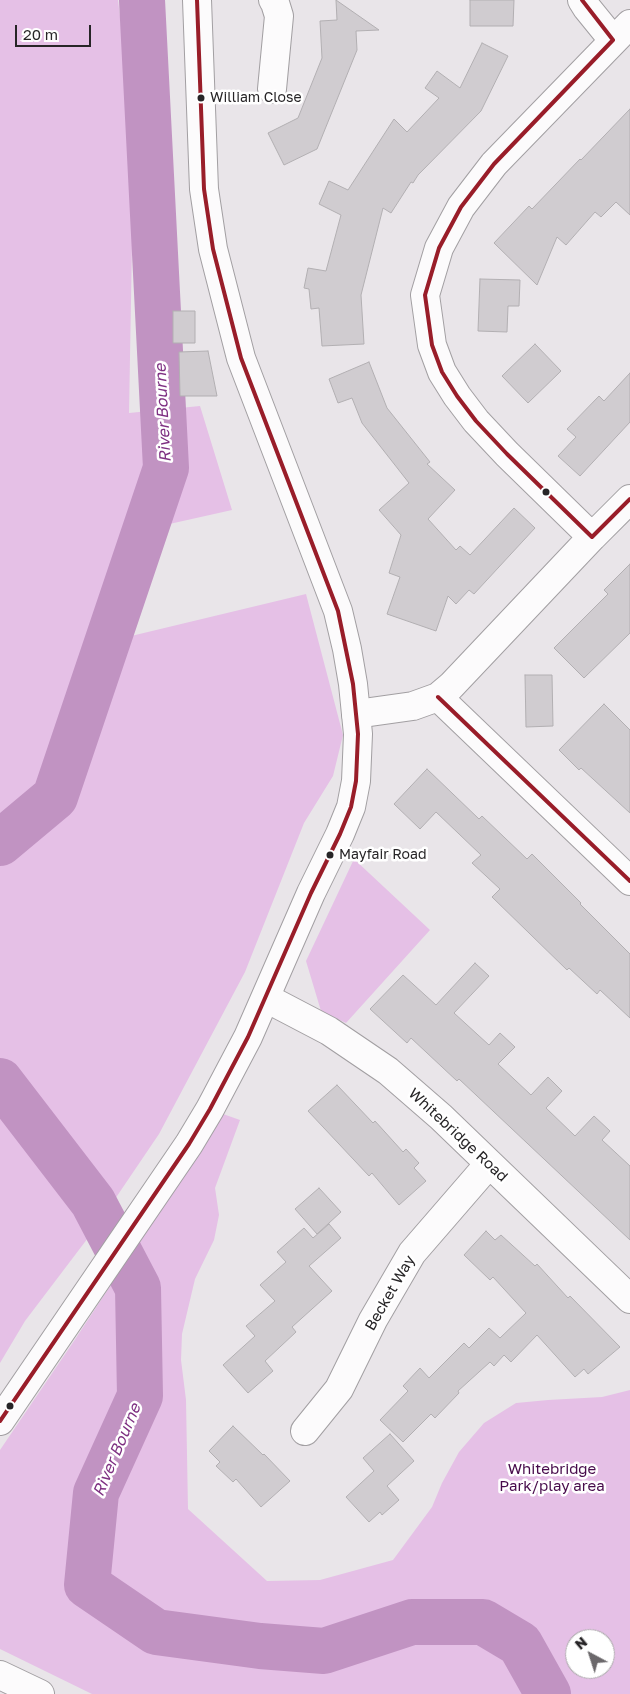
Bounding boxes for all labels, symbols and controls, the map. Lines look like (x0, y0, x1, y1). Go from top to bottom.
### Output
scale bar (18, 15, 94, 47)
text: 20 m (23, 25, 58, 43)
place label: William Close (210, 90, 302, 106)
marker: William Close (196, 93, 206, 103)
water label: River Bourne (151, 363, 175, 463)
unlabelled marker (541, 487, 551, 497)
place label: Mayfair Road (339, 847, 427, 863)
marker: Mayfair Road (325, 850, 335, 860)
street label: Whitebridge Road (405, 1084, 511, 1186)
street label: Becket Way (361, 1252, 419, 1334)
unlabelled marker (5, 1401, 15, 1411)
water label: River Bourne (89, 1401, 145, 1499)
park label: Whitebridge Park/play area (499, 1460, 605, 1495)
north arrow (565, 1629, 615, 1679)
text: N (571, 1633, 590, 1653)

